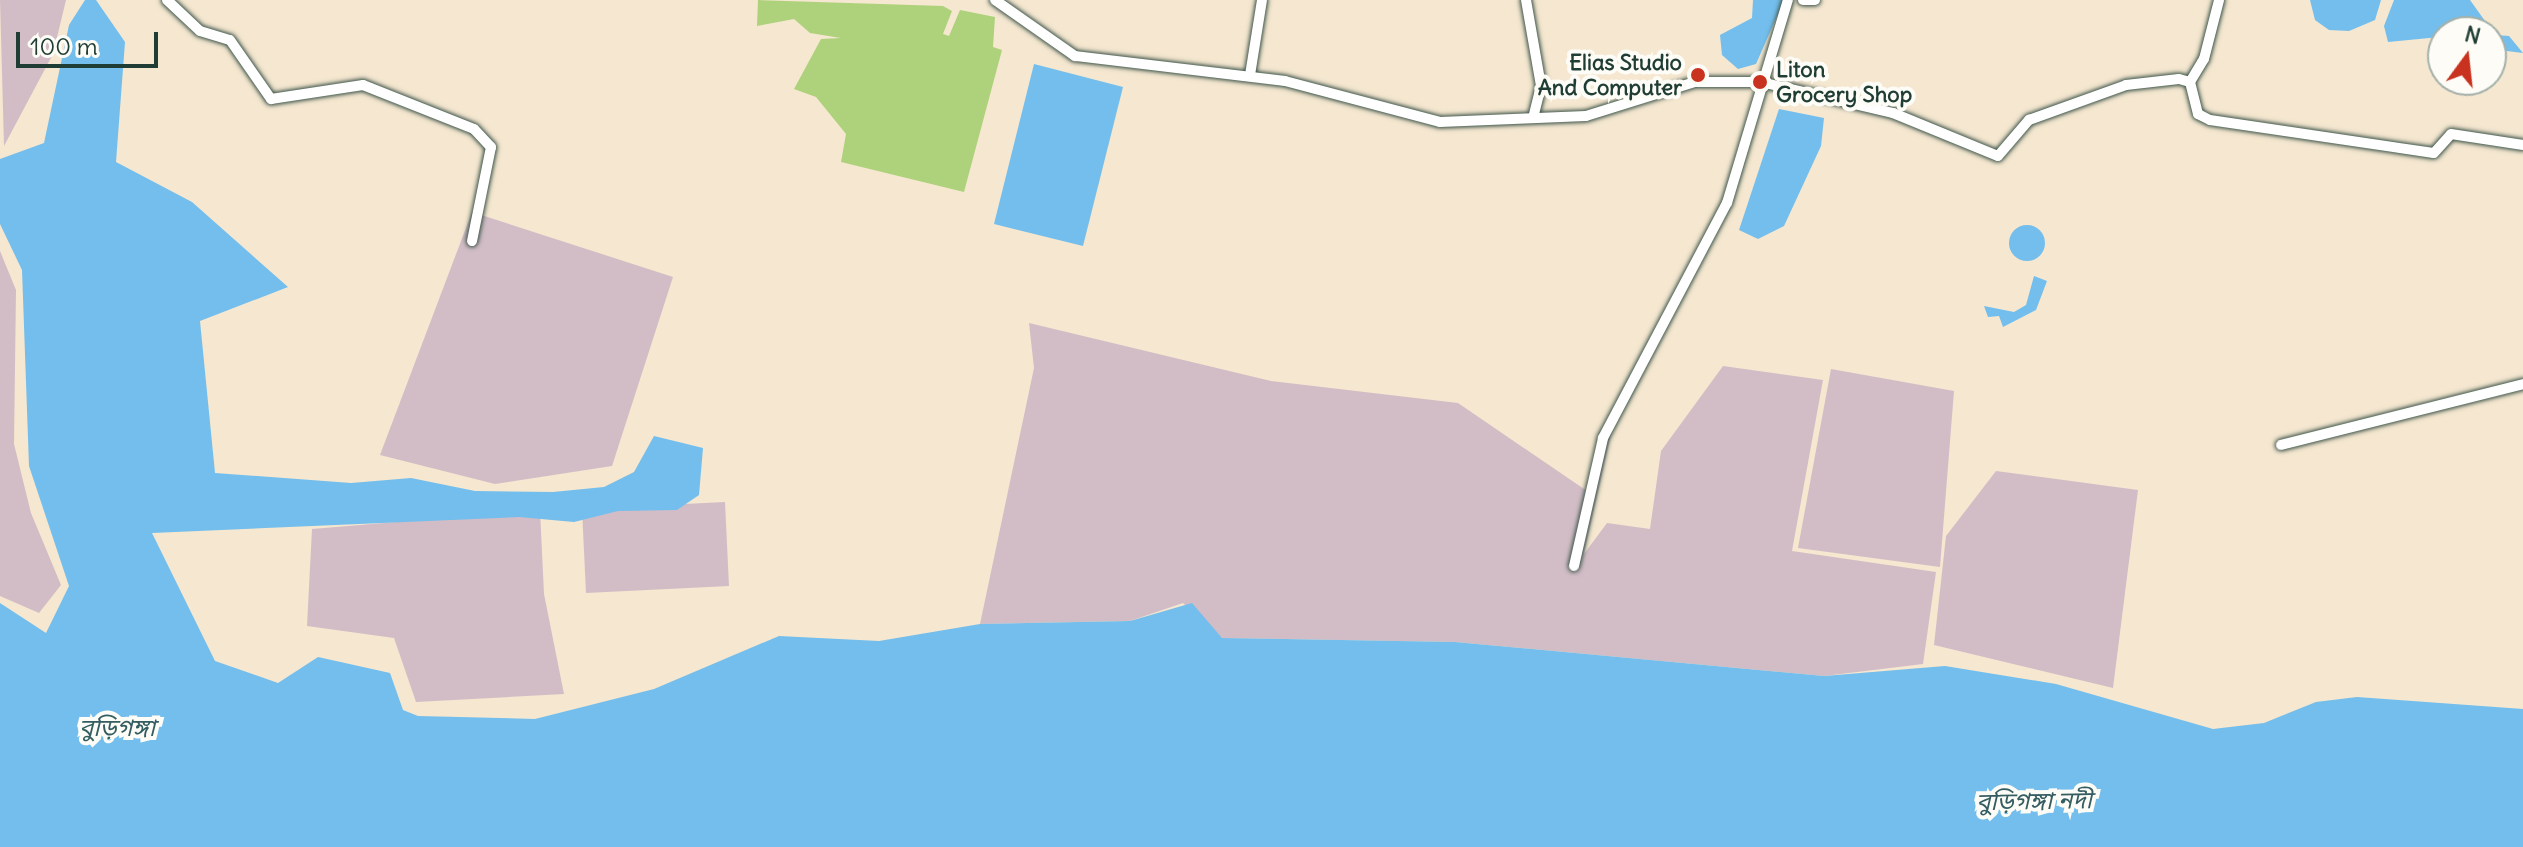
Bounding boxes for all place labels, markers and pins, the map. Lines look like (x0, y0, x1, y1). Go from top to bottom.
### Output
place label: Elias Studio And Computer (1538, 49, 1682, 100)
place label: Liton Grocery Shop (1776, 56, 1912, 108)
marker: Elias Studio And Computer (1689, 66, 1707, 84)
marker: Liton Grocery Shop (1751, 73, 1769, 91)

